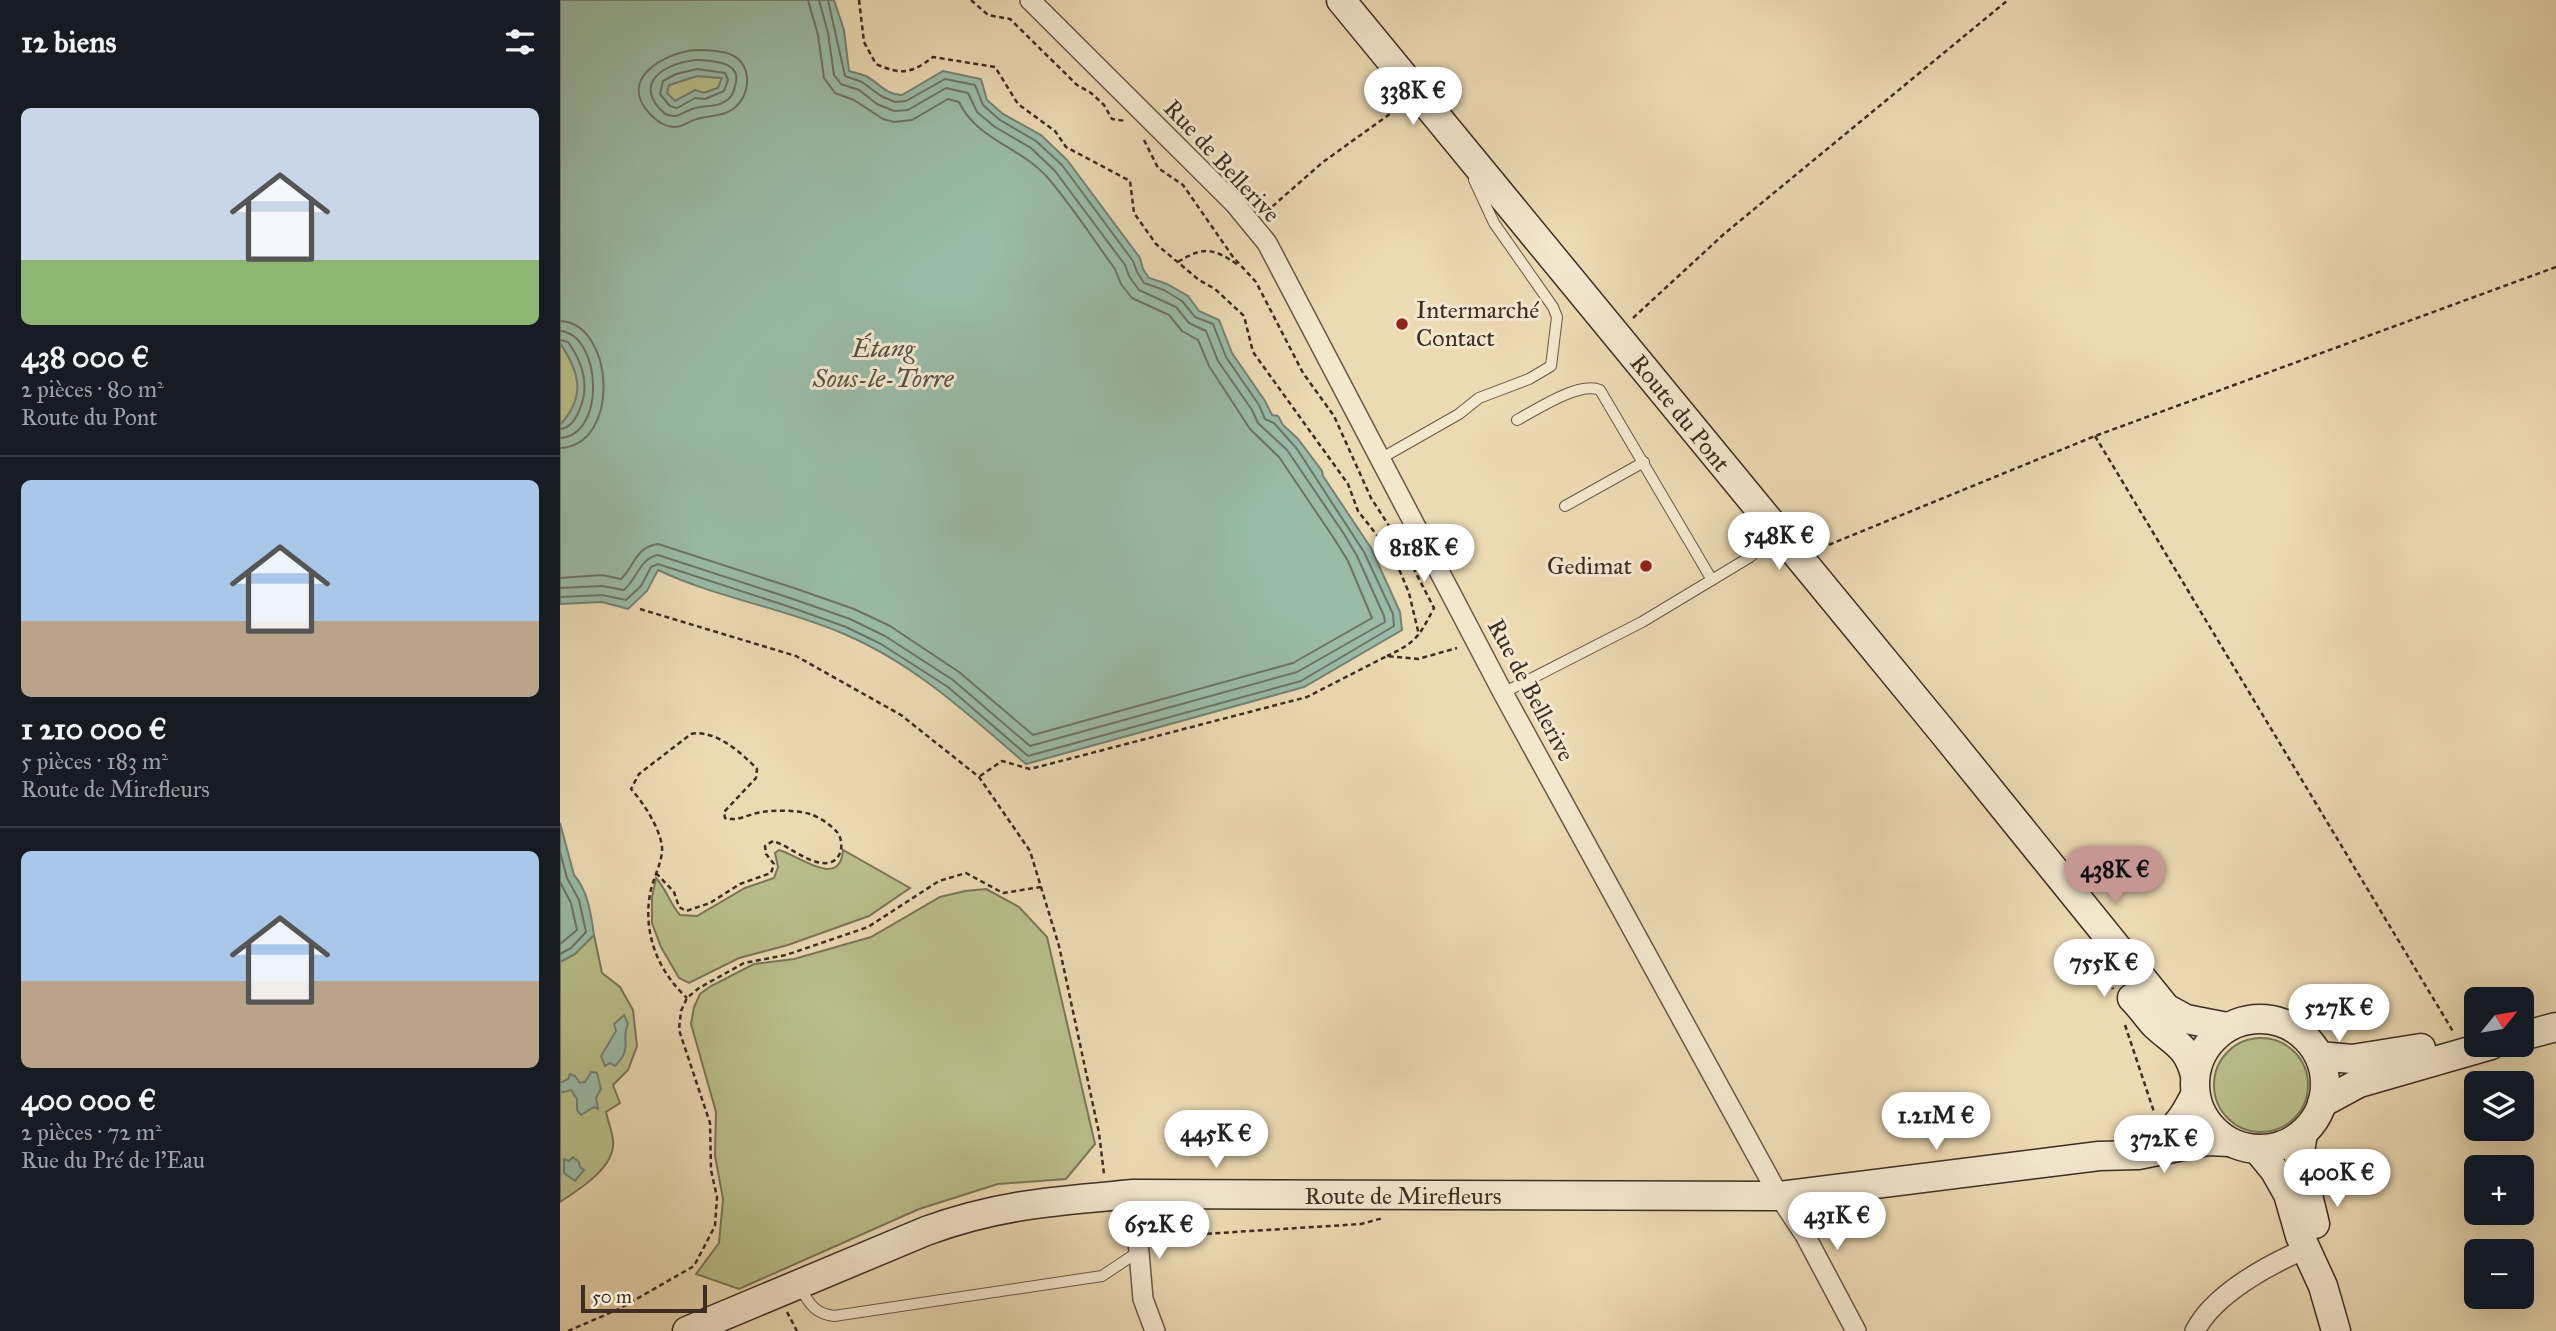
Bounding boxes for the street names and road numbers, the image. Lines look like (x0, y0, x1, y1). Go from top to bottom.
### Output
street label: Rue de Bellerive (1157, 93, 1287, 229)
street label: Route du Pont (1624, 348, 1737, 478)
street label: Rue de Bellerive (1481, 614, 1581, 766)
street label: Route de Mirefleurs (1305, 1181, 1501, 1211)

